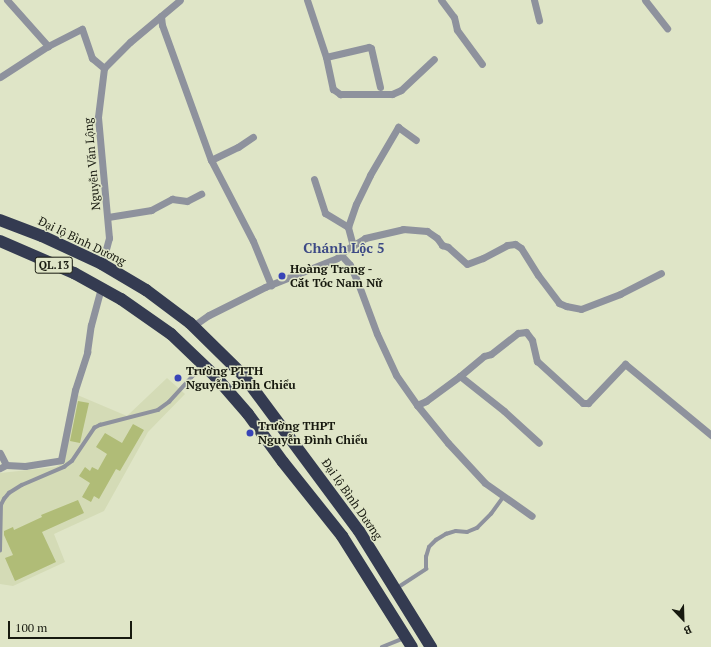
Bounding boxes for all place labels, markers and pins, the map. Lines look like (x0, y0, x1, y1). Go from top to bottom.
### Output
place label: Hoàng Trang - Cắt Tóc Nam Nữ (290, 262, 382, 290)
marker: Hoàng Trang - Cắt Tóc Nam Nữ (277, 271, 287, 281)
place label: Trường PTTH Nguyễn Đình Chiểu (186, 364, 296, 392)
marker: Trường PTTH Nguyễn Đình Chiểu (173, 373, 183, 383)
place label: Trường THPT Nguyễn Đình Chiểu (258, 419, 368, 447)
marker: Trường THPT Nguyễn Đình Chiểu (245, 428, 255, 438)

